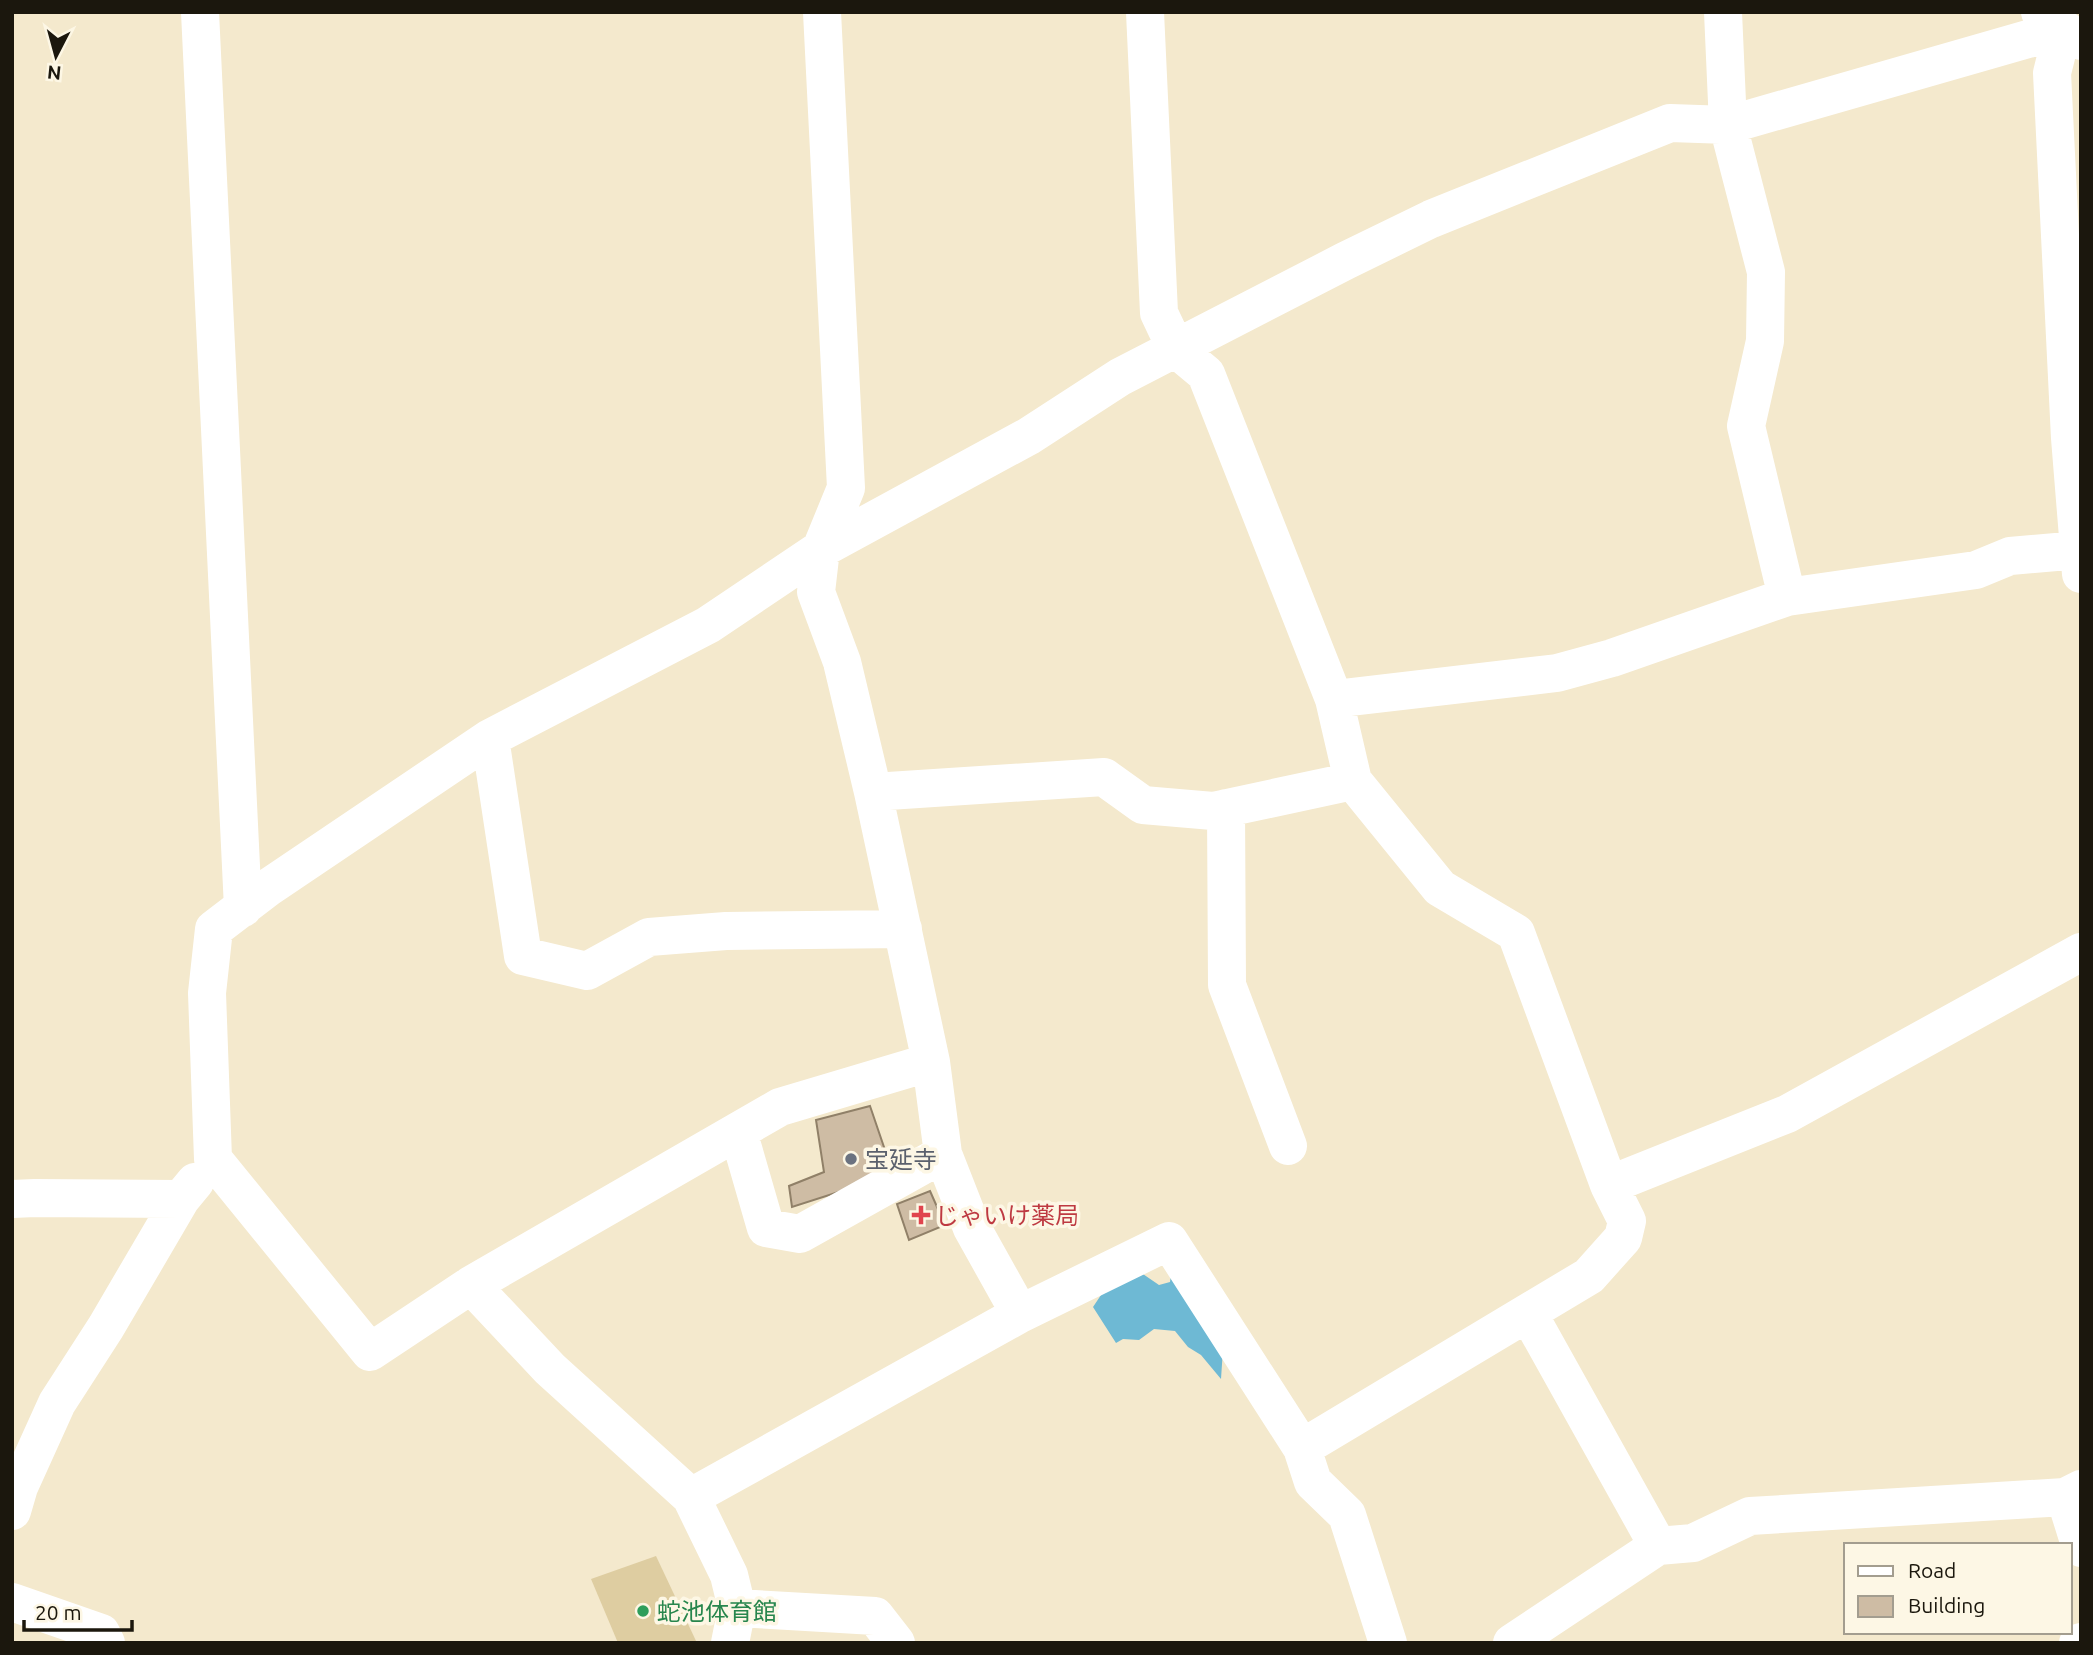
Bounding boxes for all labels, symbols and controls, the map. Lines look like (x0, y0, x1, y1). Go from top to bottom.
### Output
north arrow (21, 21, 91, 91)
text: N (46, 61, 62, 85)
place label: 宝延寺 (865, 1146, 937, 1173)
marker: 宝延寺 (843, 1151, 859, 1167)
place label: じゃいけ薬局 (935, 1202, 1079, 1229)
marker: じゃいけ薬局 (913, 1207, 929, 1223)
legend (1844, 1543, 2072, 1634)
text: Road (1908, 1558, 1956, 1582)
scale bar (24, 1588, 133, 1632)
text: Building (1908, 1593, 1985, 1617)
place label: 蛇池体育館 (657, 1598, 777, 1625)
text: 20 m (35, 1600, 82, 1624)
marker: 蛇池体育館 (635, 1603, 651, 1619)

